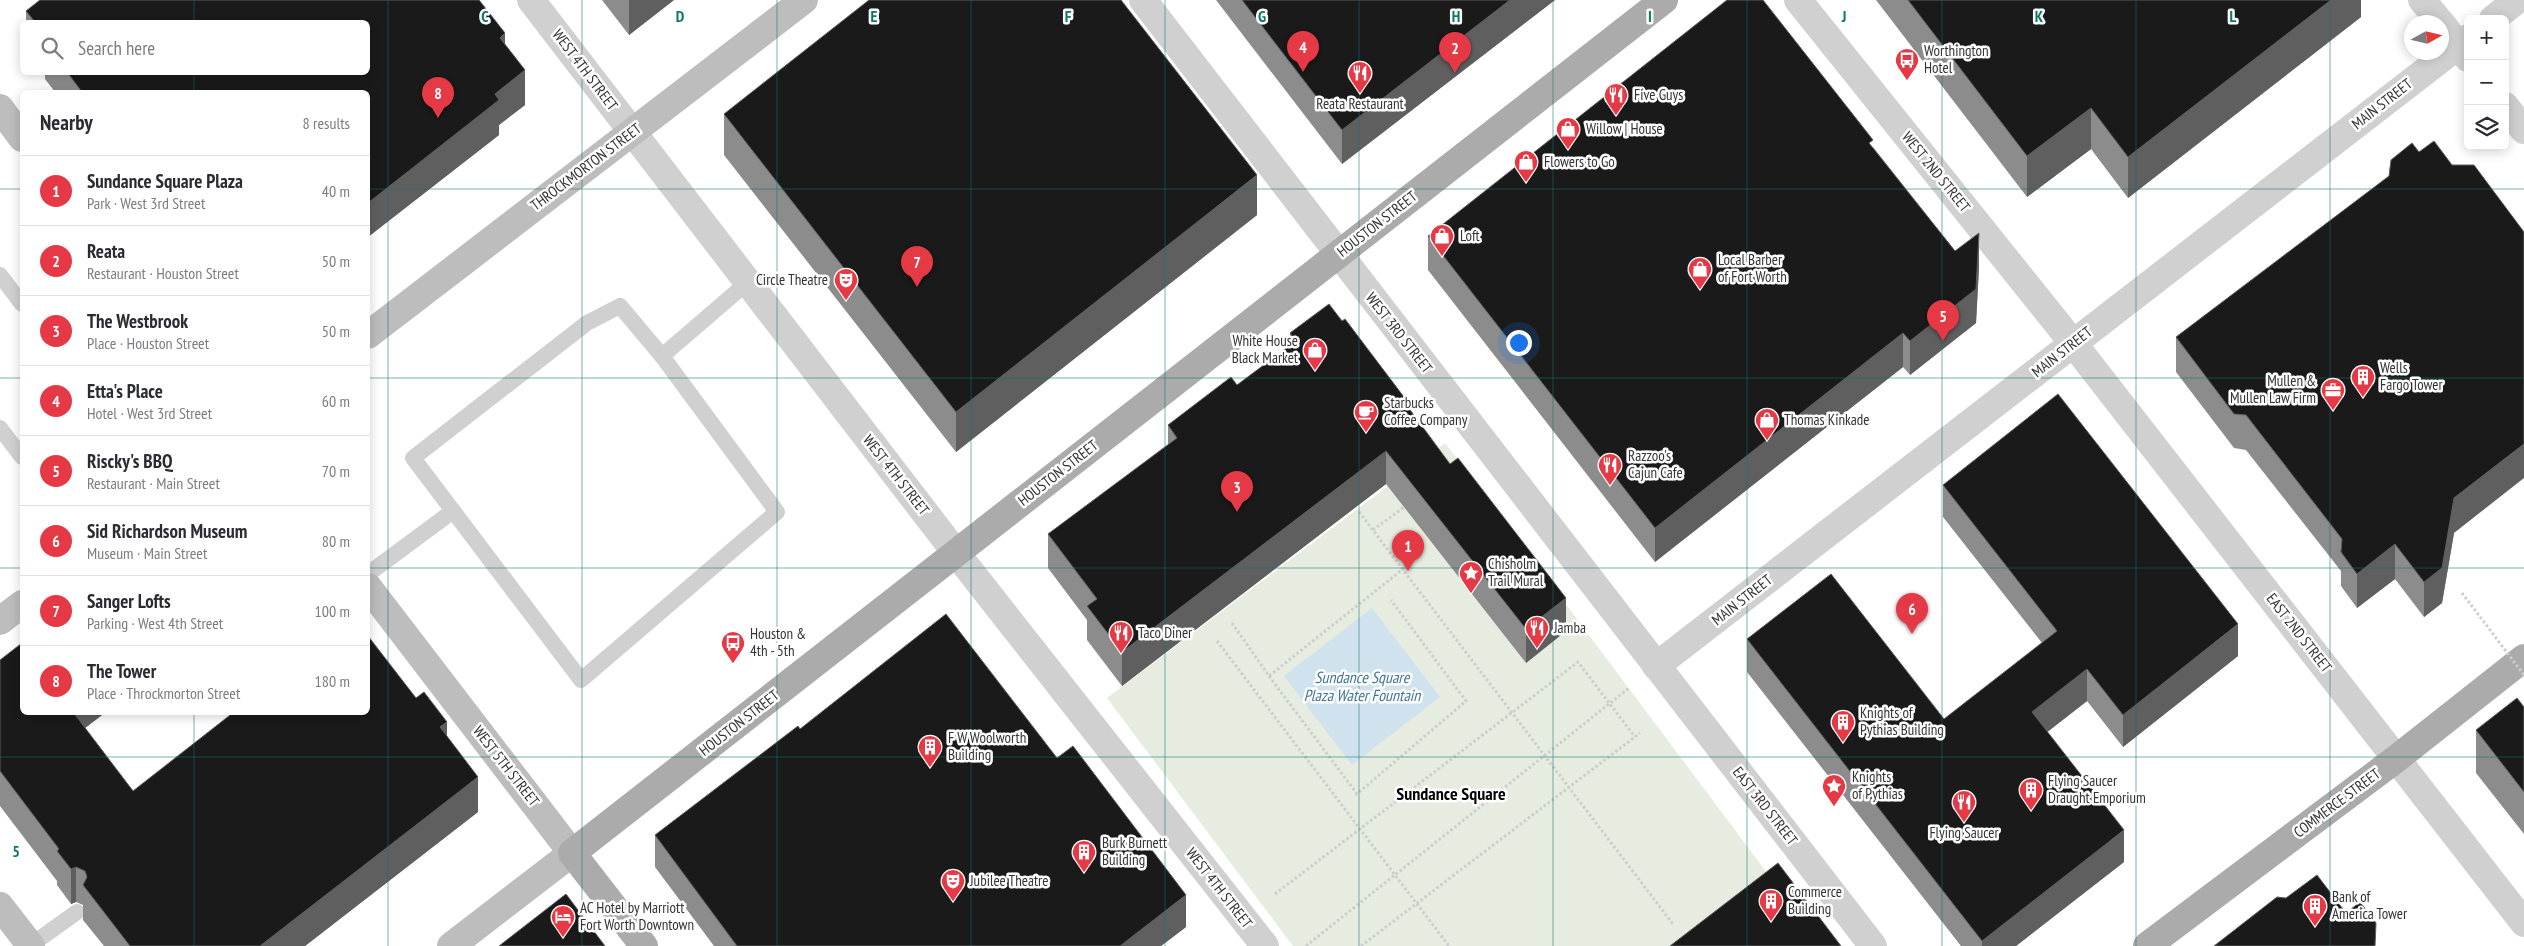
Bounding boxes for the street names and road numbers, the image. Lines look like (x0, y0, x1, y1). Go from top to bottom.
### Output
street label: WEST 4TH STREET (549, 25, 622, 114)
street label: MAIN STREET (2348, 74, 2416, 133)
street label: THROCKMORTON STREET (527, 119, 645, 214)
street label: WEST 2ND STREET (1898, 128, 1975, 216)
street label: HOUSTON STREET (1333, 186, 1421, 261)
street label: WEST 3RD STREET (1362, 289, 1437, 377)
street label: MAIN STREET (2028, 322, 2096, 381)
street label: WEST 4TH STREET (859, 431, 934, 519)
street label: HOUSTON STREET (1014, 435, 1102, 510)
street label: MAIN STREET (1708, 570, 1776, 629)
street label: EAST 2ND STREET (2263, 589, 2336, 676)
street label: HOUSTON STREET (695, 685, 783, 760)
street label: WEST 5TH STREET (469, 722, 544, 810)
street label: EAST 3RD STREET (1729, 763, 1802, 849)
street label: COMMERCE STREET (2290, 764, 2384, 841)
street label: WEST 4TH STREET (1182, 844, 1257, 932)

